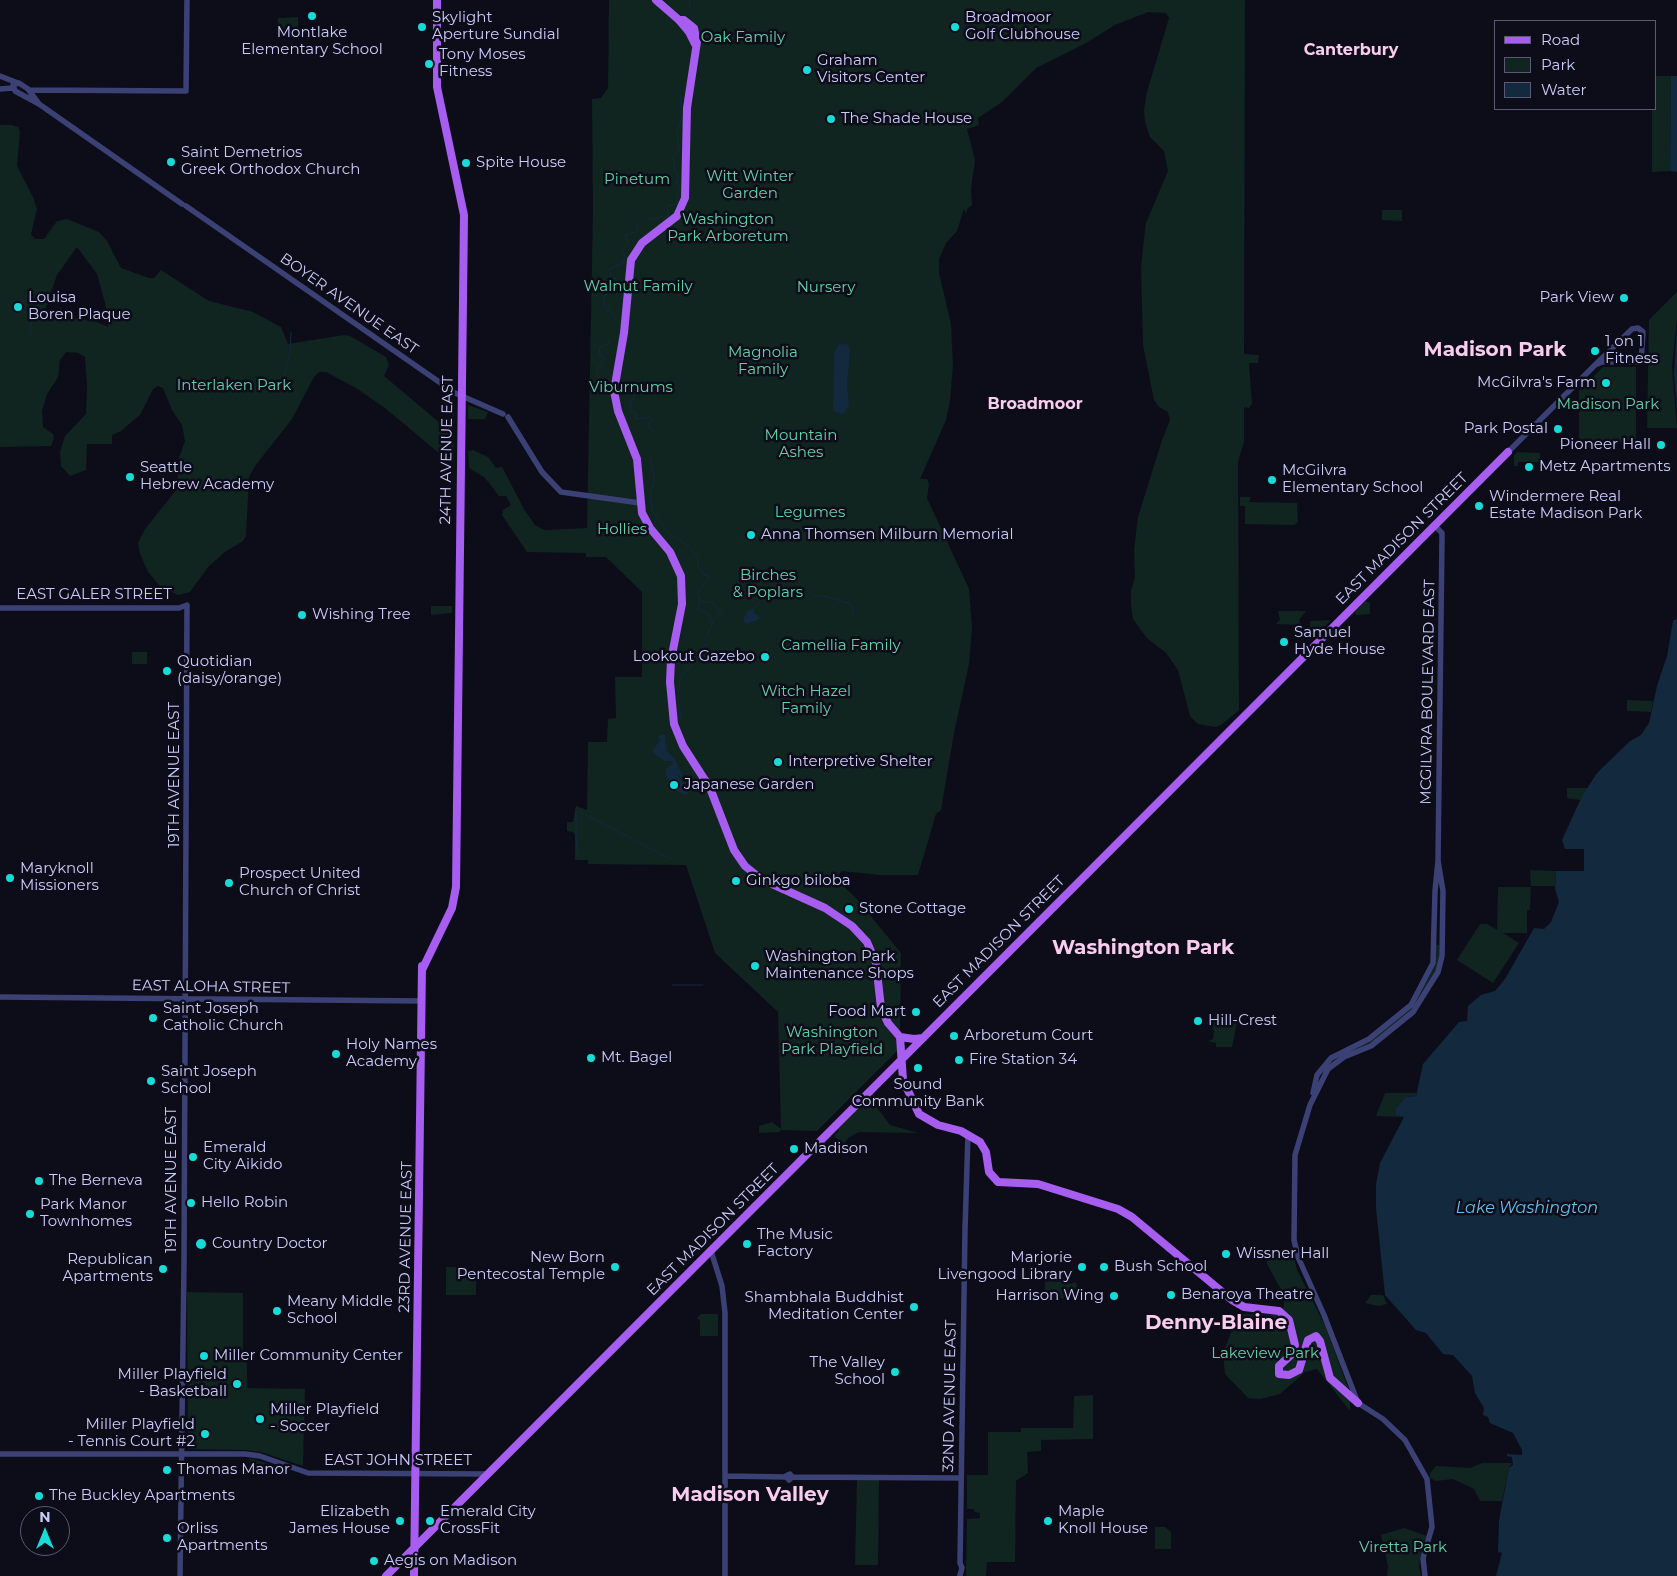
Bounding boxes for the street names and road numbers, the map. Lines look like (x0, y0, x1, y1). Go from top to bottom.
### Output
street label: BOYER AVENUE EAST (276, 249, 422, 359)
street label: 24TH AVENUE EAST (437, 375, 457, 525)
street label: EAST MADISON STREET (1332, 469, 1472, 609)
street label: MCGILVRA BOULEVARD EAST (1417, 579, 1439, 805)
street label: EAST GALER STREET (16, 586, 172, 604)
street label: 19TH AVENUE EAST (166, 702, 184, 848)
street label: EAST MADISON STREET (929, 872, 1069, 1012)
street label: EAST ALOHA STREET (132, 977, 290, 997)
street label: 19TH AVENUE EAST (163, 1107, 181, 1253)
street label: EAST MADISON STREET (643, 1160, 783, 1300)
street label: 23RD AVENUE EAST (396, 1161, 416, 1313)
street label: 32ND AVENUE EAST (940, 1320, 960, 1472)
street label: EAST JOHN STREET (324, 1452, 472, 1470)

